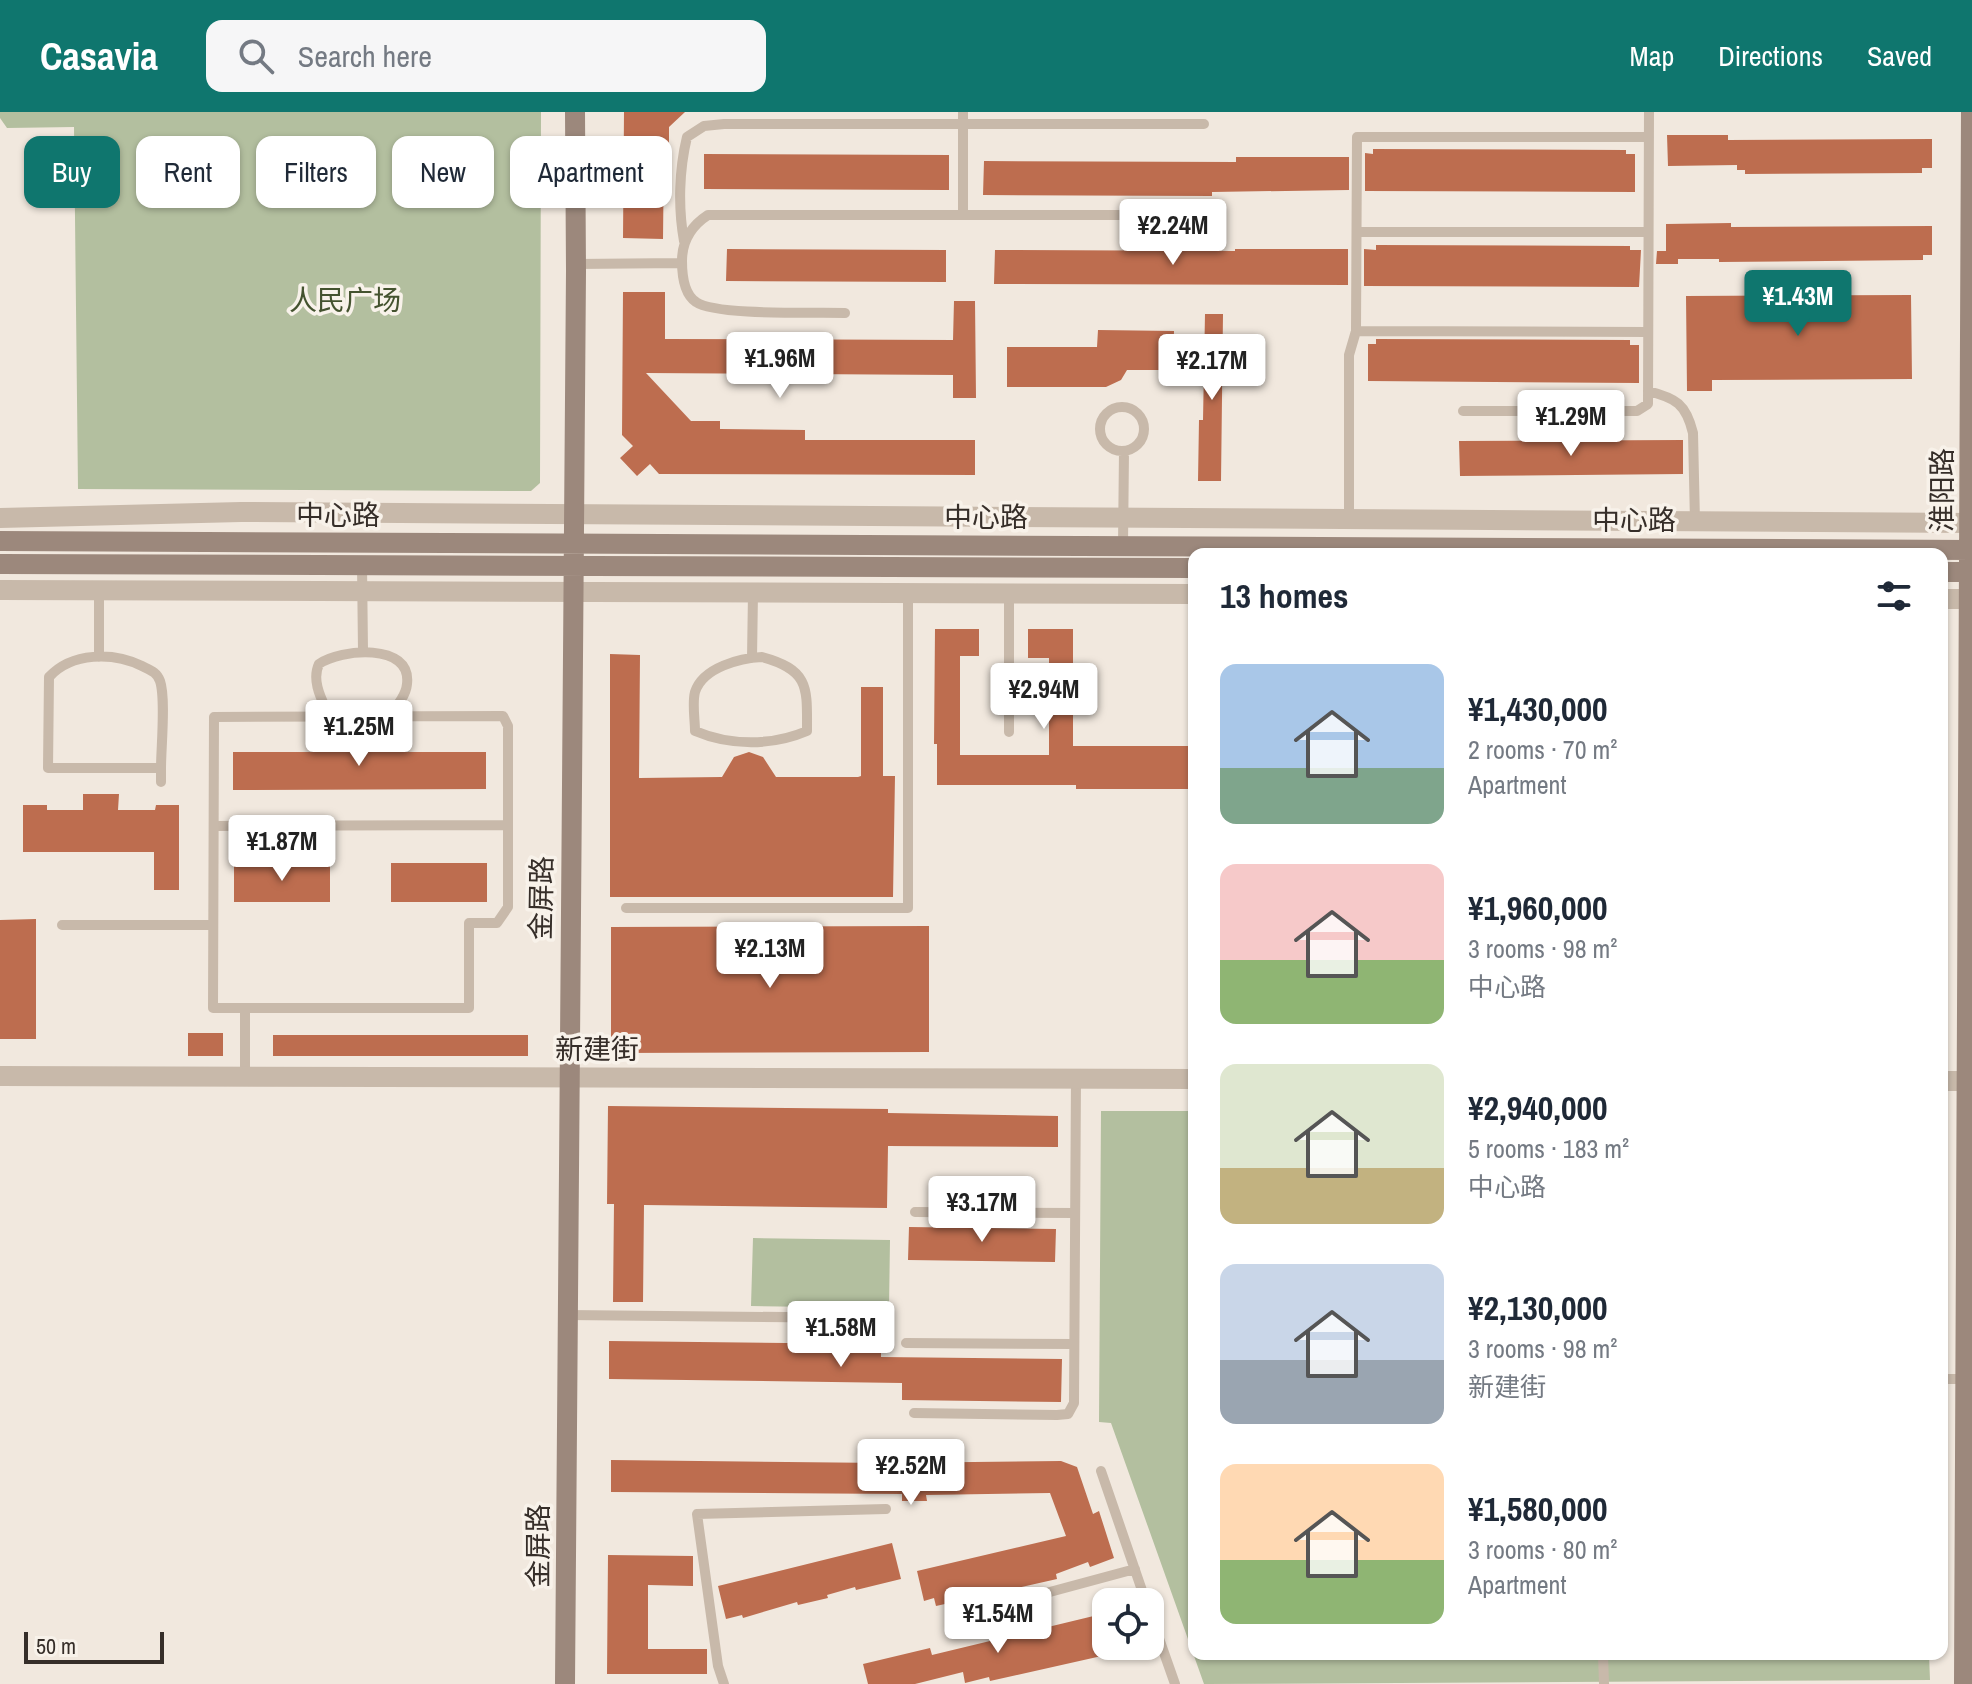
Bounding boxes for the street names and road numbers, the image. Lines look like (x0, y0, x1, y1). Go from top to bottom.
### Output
street label: 淮阳路 (1923, 448, 1961, 532)
street label: 中心路 (296, 496, 380, 534)
street label: 中心路 (944, 498, 1028, 536)
street label: 中心路 (1592, 501, 1676, 539)
street label: 金屏路 (521, 856, 561, 940)
street label: 新建街 (555, 1030, 639, 1068)
street label: 金屏路 (519, 1504, 557, 1588)

